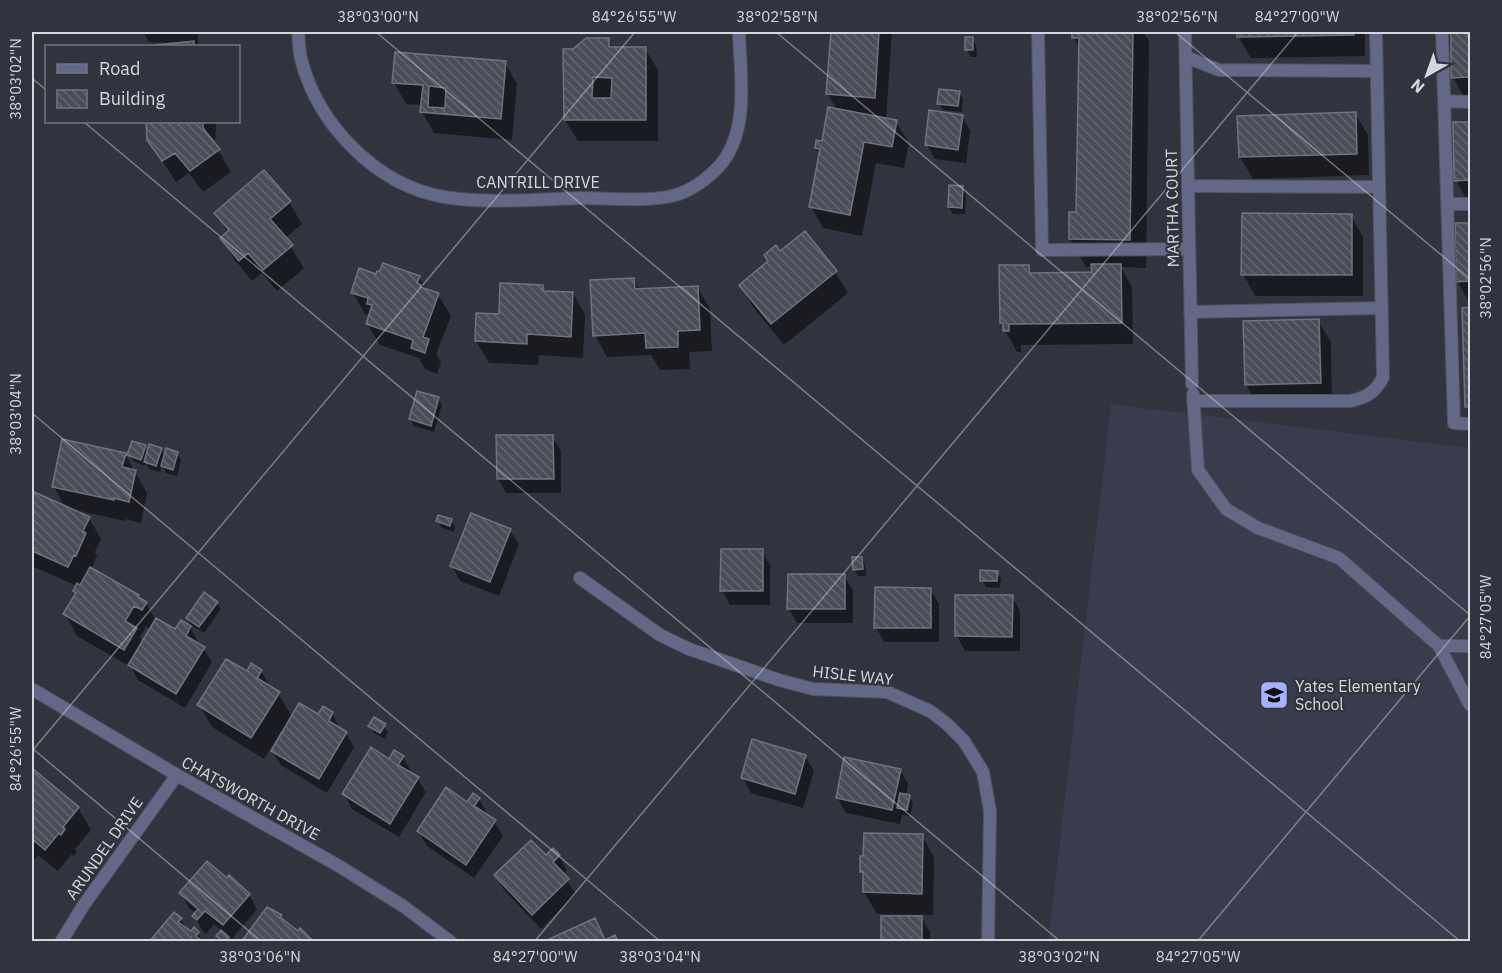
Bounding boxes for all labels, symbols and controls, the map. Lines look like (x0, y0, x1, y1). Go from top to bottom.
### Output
text: 38°03'00"N (337, 7, 419, 26)
text: 84°26'55"W (592, 7, 677, 26)
text: 38°02'58"N (736, 7, 818, 26)
text: 38°02'56"N (1136, 7, 1218, 26)
text: 84°27'00"W (1255, 7, 1340, 26)
text: 38°03'02"N (6, 38, 25, 120)
legend (45, 45, 240, 123)
north arrow (1397, 45, 1457, 105)
text: Road (99, 57, 140, 80)
text: N (1406, 75, 1428, 98)
text: Building (99, 87, 166, 110)
street label: MARTHA COURT (1161, 149, 1183, 267)
street label: CANTRILL DRIVE (476, 172, 600, 192)
text: 38°02'56"N (1476, 237, 1495, 319)
text: 38°03'04"N (6, 373, 25, 455)
text: 84°27'05"W (1476, 574, 1495, 659)
street label: HISLE WAY (812, 661, 895, 689)
place label: Yates Elementary School (1295, 676, 1421, 714)
school or university icon: Yates Elementary School (1258, 679, 1290, 711)
text: 84°26'55"W (6, 706, 25, 791)
street label: CHATSWORTH DRIVE (178, 752, 324, 844)
street label: ARUNDEL DRIVE (61, 793, 147, 903)
text: 38°03'06"N (219, 947, 301, 966)
text: 84°27'00"W (493, 947, 578, 966)
text: 38°03'04"N (619, 947, 701, 966)
text: 38°03'02"N (1018, 947, 1100, 966)
text: 84°27'05"W (1156, 947, 1241, 966)

